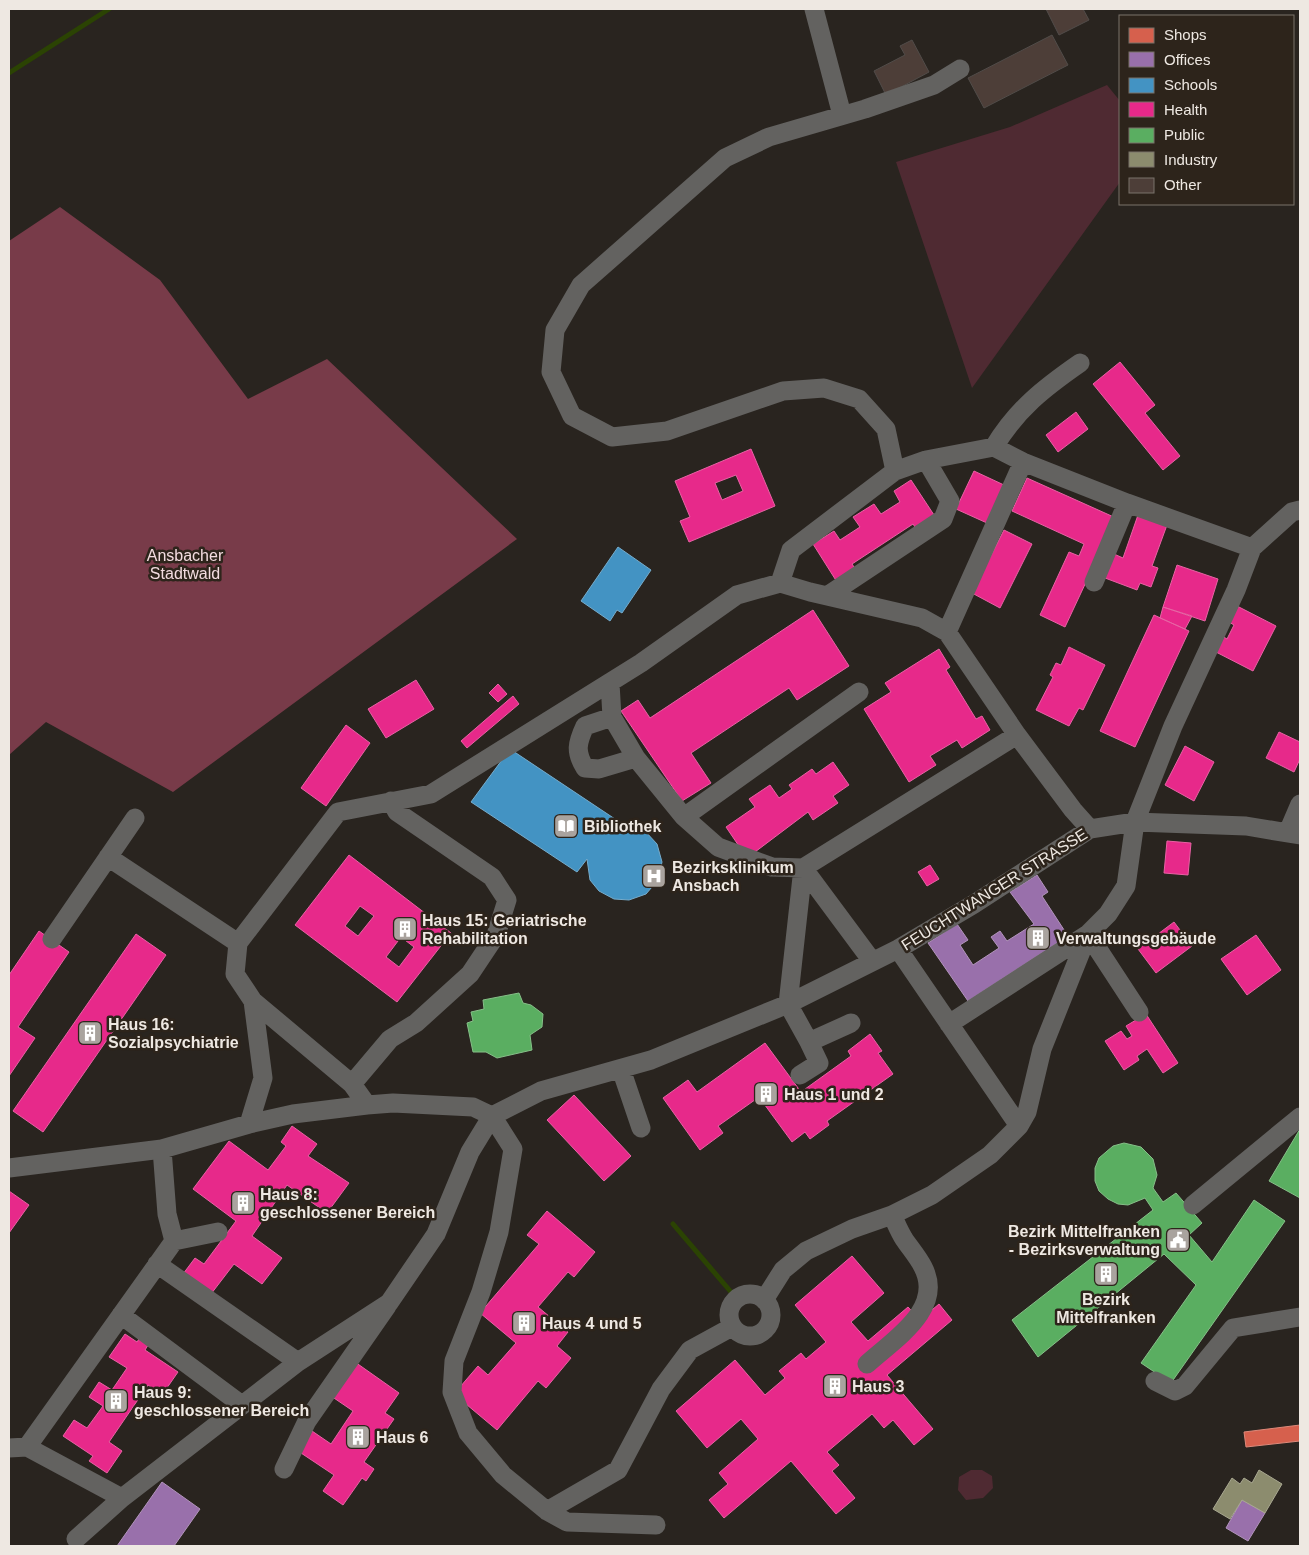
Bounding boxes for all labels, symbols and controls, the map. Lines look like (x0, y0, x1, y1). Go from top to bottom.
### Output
legend (1119, 15, 1294, 205)
text: Shops (1164, 26, 1207, 43)
text: Offices (1164, 51, 1210, 68)
text: Schools (1164, 76, 1217, 93)
text: Health (1164, 101, 1207, 118)
text: Public (1164, 126, 1205, 143)
text: Industry (1164, 151, 1218, 168)
text: Other (1164, 176, 1202, 193)
park label: Ansbacher Stadtwald (147, 547, 224, 582)
library icon: Bibliothek (553, 813, 579, 839)
place label: Bibliothek (584, 818, 661, 835)
street label: FEUCHTWANGER STRASSE (898, 825, 1090, 954)
place label: Bezirksklinikum Ansbach (672, 859, 794, 894)
hospital icon: Bezirksklinikum Ansbach (641, 863, 667, 889)
place label: Haus 15: Geriatrische Rehabilitation (422, 912, 587, 947)
building icon: Haus 15: Geriatrische Rehabilitation (392, 916, 418, 942)
building icon: Verwaltungsgebäude (1025, 925, 1051, 951)
place label: Verwaltungsgebäude (1056, 930, 1216, 947)
place label: Haus 16: Sozialpsychiatrie (108, 1016, 239, 1051)
building icon: Haus 16: Sozialpsychiatrie (77, 1020, 103, 1046)
building icon: Haus 1 und 2 (753, 1081, 779, 1107)
place label: Haus 1 und 2 (784, 1086, 884, 1103)
place label: Haus 8: geschlossener Bereich (260, 1186, 435, 1221)
building icon: Haus 8: geschlossener Bereich (230, 1190, 256, 1216)
place label: Bezirk Mittelfranken - Bezirksverwaltung (1008, 1223, 1160, 1258)
public building icon: Bezirk Mittelfranken - Bezirksverwaltung (1165, 1227, 1191, 1253)
building icon: Bezirk Mittelfranken (1093, 1261, 1119, 1287)
place label: Bezirk Mittelfranken (1056, 1291, 1156, 1326)
building icon: Haus 4 und 5 (511, 1310, 537, 1336)
place label: Haus 4 und 5 (542, 1315, 642, 1332)
building icon: Haus 3 (822, 1373, 848, 1399)
place label: Haus 3 (852, 1378, 905, 1395)
place label: Haus 9: geschlossener Bereich (134, 1384, 309, 1419)
building icon: Haus 9: geschlossener Bereich (103, 1388, 129, 1414)
building icon: Haus 6 (345, 1424, 371, 1450)
place label: Haus 6 (376, 1429, 429, 1446)

